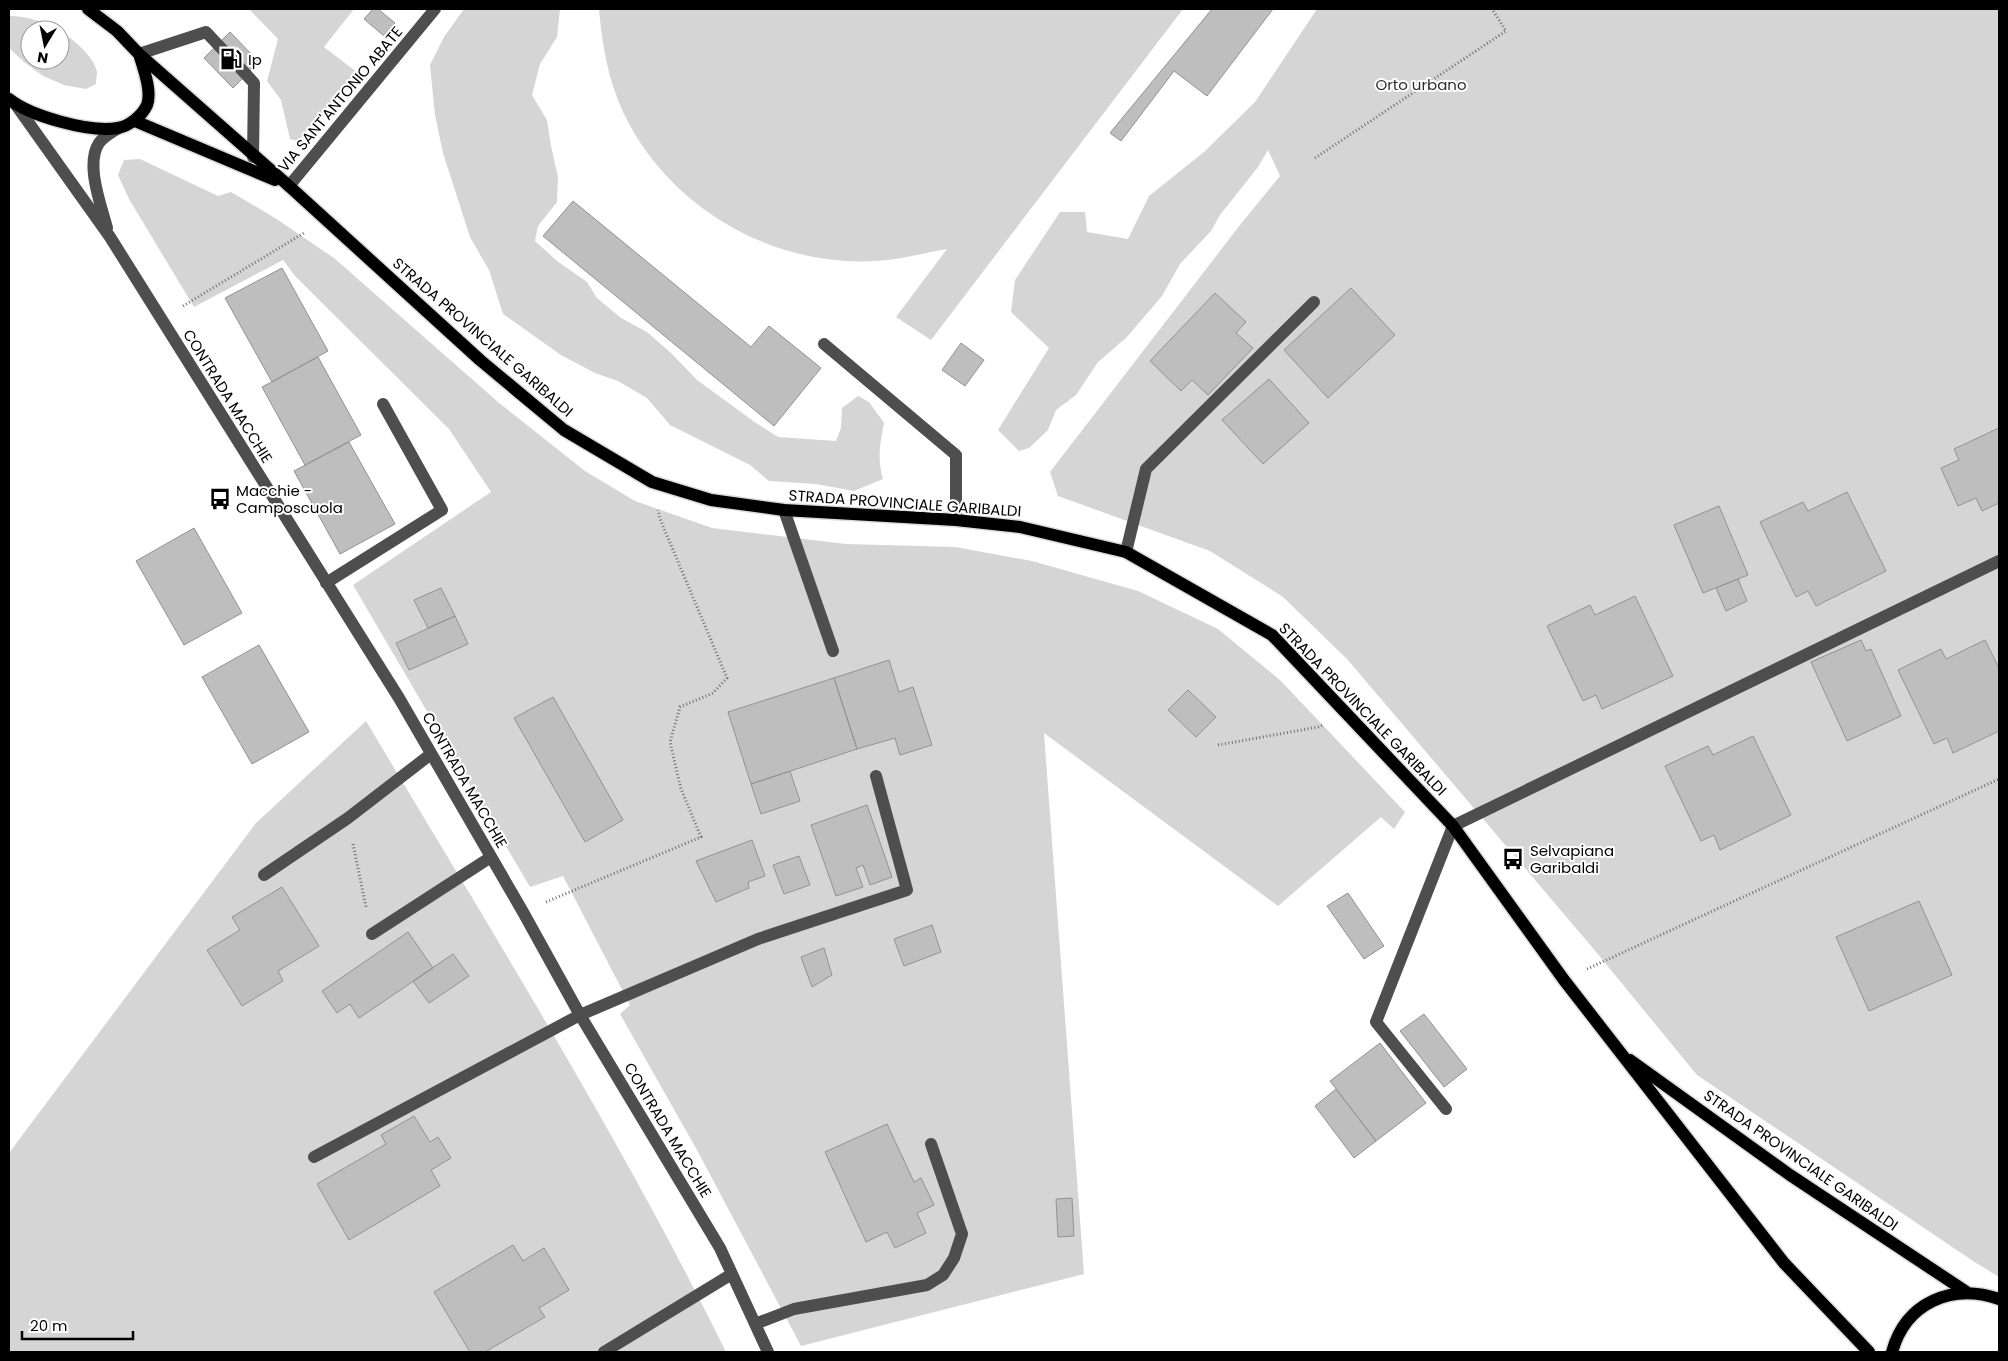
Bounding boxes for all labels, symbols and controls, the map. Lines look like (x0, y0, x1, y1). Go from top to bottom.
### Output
north arrow (20, 20, 70, 70)
street label: VIA SANT'ANTONIO ABATE (273, 22, 407, 176)
fuel station icon: Ip (218, 46, 244, 72)
text: N (36, 47, 50, 69)
place label: Ip (248, 49, 262, 70)
park label: Orto urbano (1375, 74, 1467, 95)
street label: STRADA PROVINCIALE GARIBALDI (388, 253, 578, 421)
street label: CONTRADA MACCHIE (178, 325, 278, 467)
place label: Macchie - Camposcuola (236, 480, 343, 518)
street label: STRADA PROVINCIALE GARIBALDI (788, 484, 1022, 522)
bus stop icon: Macchie - Camposcuola (207, 486, 233, 512)
street label: STRADA PROVINCIALE GARIBALDI (1274, 618, 1452, 800)
street label: CONTRADA MACCHIE (417, 708, 513, 852)
place label: Selvapiana Garibaldi (1530, 840, 1614, 878)
bus stop icon: Selvapiana Garibaldi (1500, 846, 1526, 872)
street label: CONTRADA MACCHIE (619, 1059, 717, 1201)
street label: STRADA PROVINCIALE GARIBALDI (1700, 1085, 1902, 1235)
scale bar (22, 1308, 134, 1340)
text: 20 m (30, 1315, 68, 1336)

